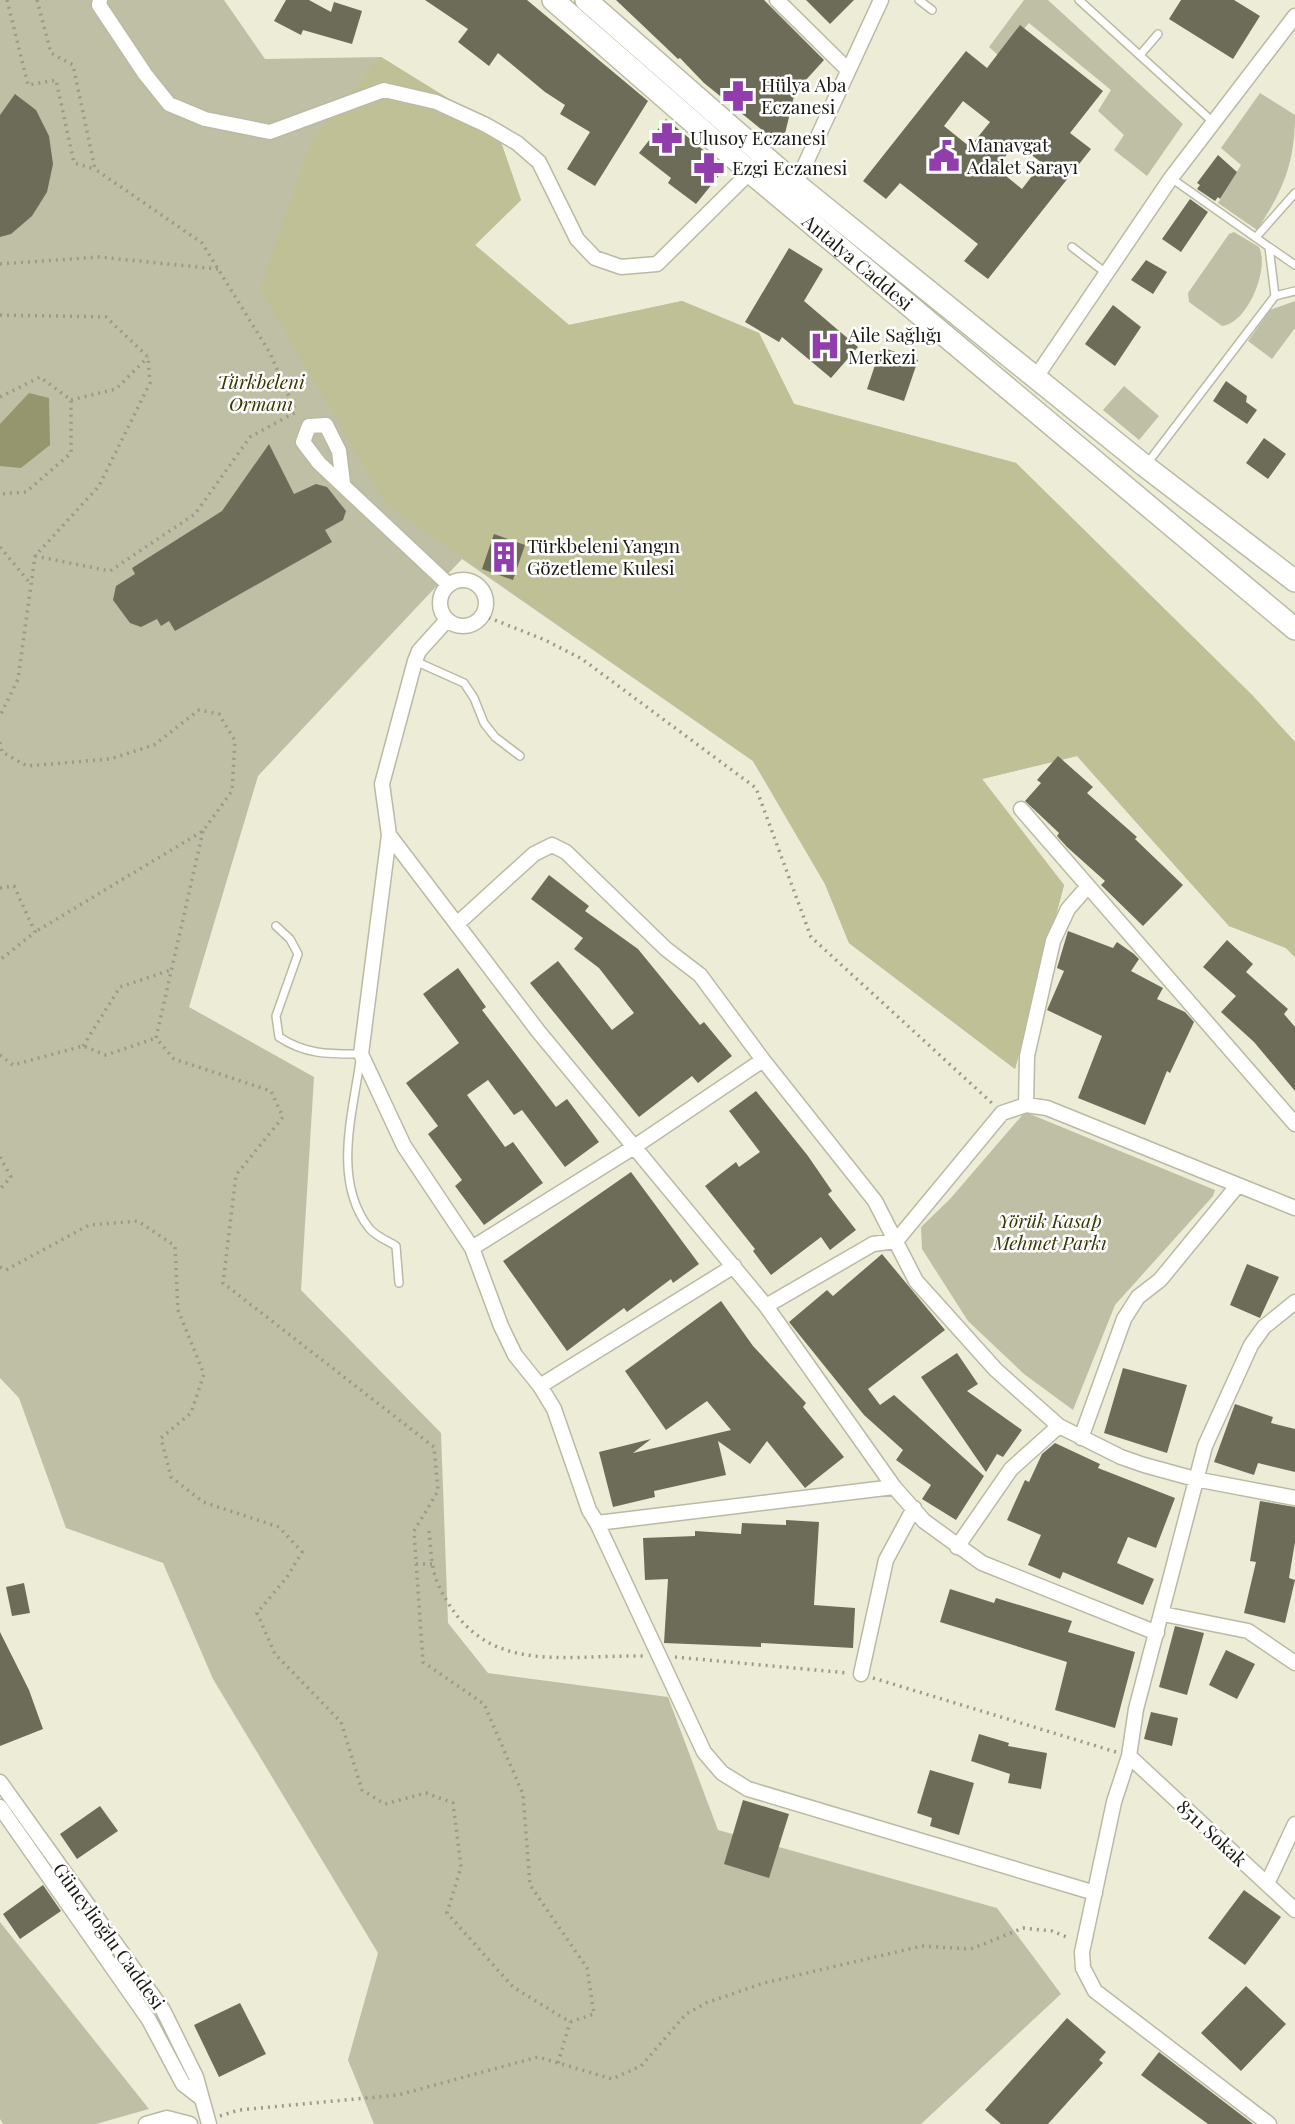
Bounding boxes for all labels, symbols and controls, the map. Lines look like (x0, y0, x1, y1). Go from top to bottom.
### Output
place label: Hülya Aba Eczanesi (761, 71, 847, 119)
pharmacy icon: Hülya Aba Eczanesi (721, 79, 755, 113)
pharmacy icon: Ulusoy Eczanesi (650, 121, 684, 155)
place label: Ulusoy Eczanesi (690, 124, 826, 150)
place label: Manavgat Adalet Sarayı (966, 131, 1079, 179)
public building icon: Manavgat Adalet Sarayı (927, 139, 961, 173)
pharmacy icon: Ezgi Eczanesi (692, 151, 726, 185)
place label: Ezgi Eczanesi (732, 154, 848, 180)
street label: Antalya Caddesi (797, 207, 919, 316)
place label: Aile Sağlığı Merkezi (847, 321, 942, 369)
hospital icon: Aile Sağlığı Merkezi (808, 329, 842, 363)
park label: Türkbeleni Ormanı (217, 368, 306, 416)
place label: Türkbeleni Yangın Gözetleme Kulesi (527, 532, 681, 580)
building icon: Türkbeleni Yangın Gözetleme Kulesi (487, 540, 521, 574)
park label: Yörük Kasap Mehmet Parkı (992, 1207, 1107, 1255)
street label: 8511 Sokak (1172, 1793, 1254, 1872)
street label: Güneylioğlu Caddesi (48, 1857, 172, 2014)

